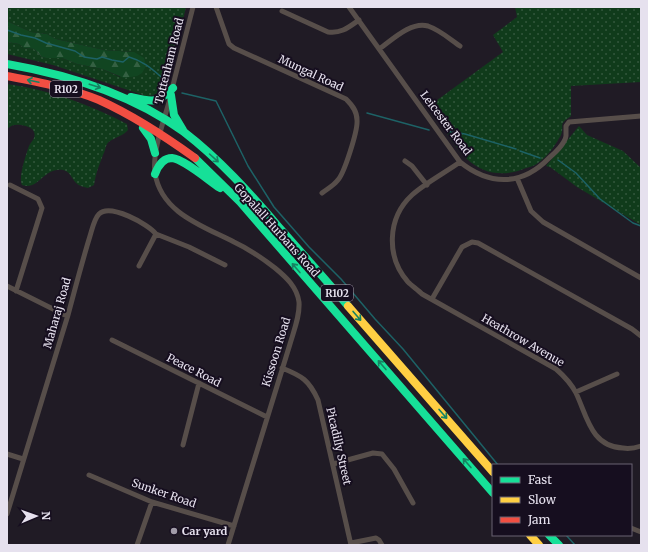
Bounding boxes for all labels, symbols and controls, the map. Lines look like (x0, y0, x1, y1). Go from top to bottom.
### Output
street label: Tottenham Road (152, 16, 187, 106)
street label: Mungal Road (276, 52, 346, 94)
one-way arrow (27, 76, 40, 84)
road number: R102 (50, 81, 82, 97)
one-way arrow (88, 83, 101, 90)
street label: Leicester Road (417, 88, 475, 158)
one-way arrow (209, 153, 219, 162)
street label: Gopalall Hurbans Road (231, 180, 323, 280)
one-way arrow (292, 263, 301, 273)
street label: Maharaj Road (40, 275, 74, 350)
road number: R102 (321, 285, 353, 301)
one-way arrow (353, 311, 362, 321)
street label: Heathrow Avenue (479, 311, 567, 369)
street label: Kissoon Road (259, 315, 293, 388)
street label: Peace Road (164, 350, 224, 390)
one-way arrow (378, 361, 387, 371)
street label: Picadilly Street (323, 406, 355, 487)
one-way arrow (438, 409, 447, 419)
one-way arrow (463, 458, 472, 469)
legend (492, 464, 632, 536)
text: Fast (528, 472, 552, 487)
street label: Sunker Road (130, 475, 198, 511)
text: Slow (528, 492, 557, 507)
north arrow (16, 496, 56, 536)
text: N (39, 511, 53, 521)
text: Jam (527, 512, 551, 527)
place label: Car yard (182, 524, 228, 538)
marker: Car yard (169, 526, 179, 536)

